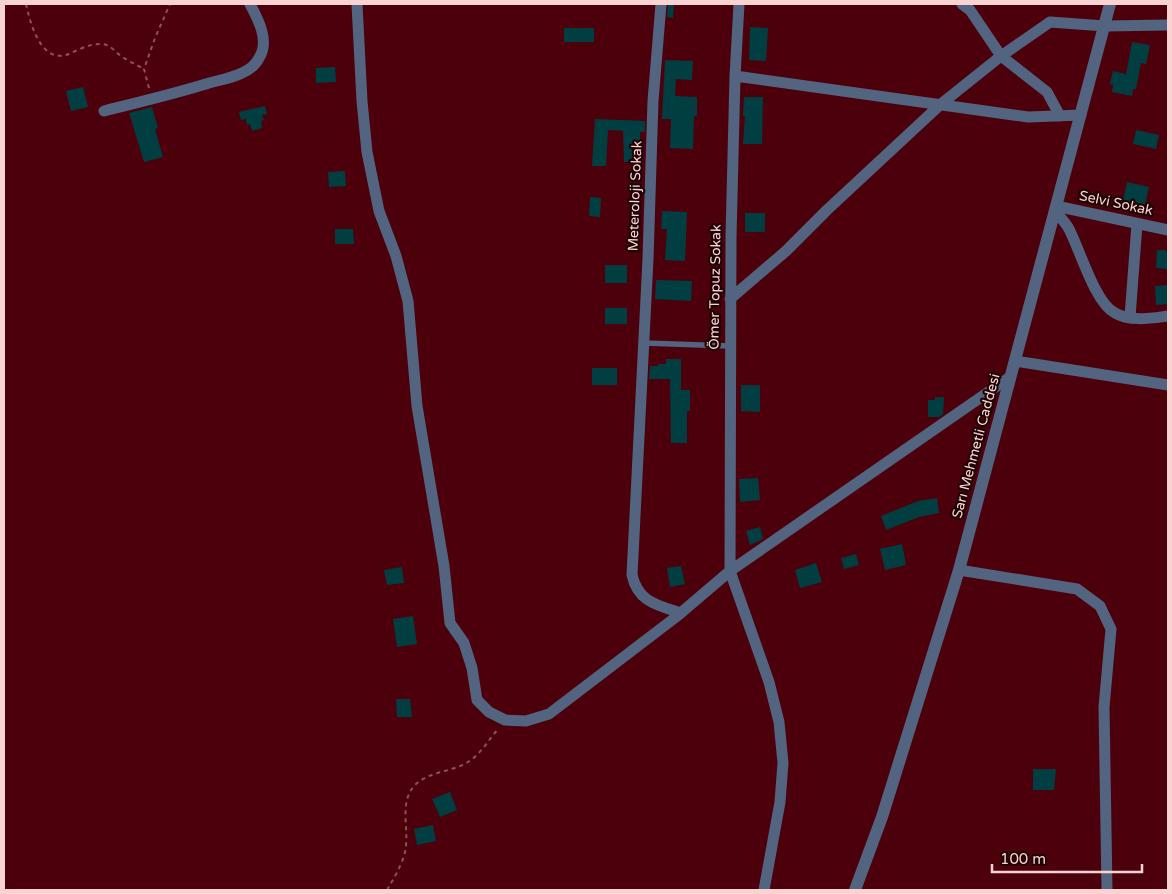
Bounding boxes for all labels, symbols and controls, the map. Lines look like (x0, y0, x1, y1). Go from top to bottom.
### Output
street label: Meteroloji Sokak (625, 140, 645, 252)
street label: Selvi Sokak (1078, 187, 1155, 219)
street label: Ömer Topuz Sokak (705, 224, 725, 350)
street label: Sarı Mehmetli Caddesi (949, 372, 1003, 520)
scale bar (992, 842, 1142, 874)
text: 100 m (1000, 850, 1046, 868)

